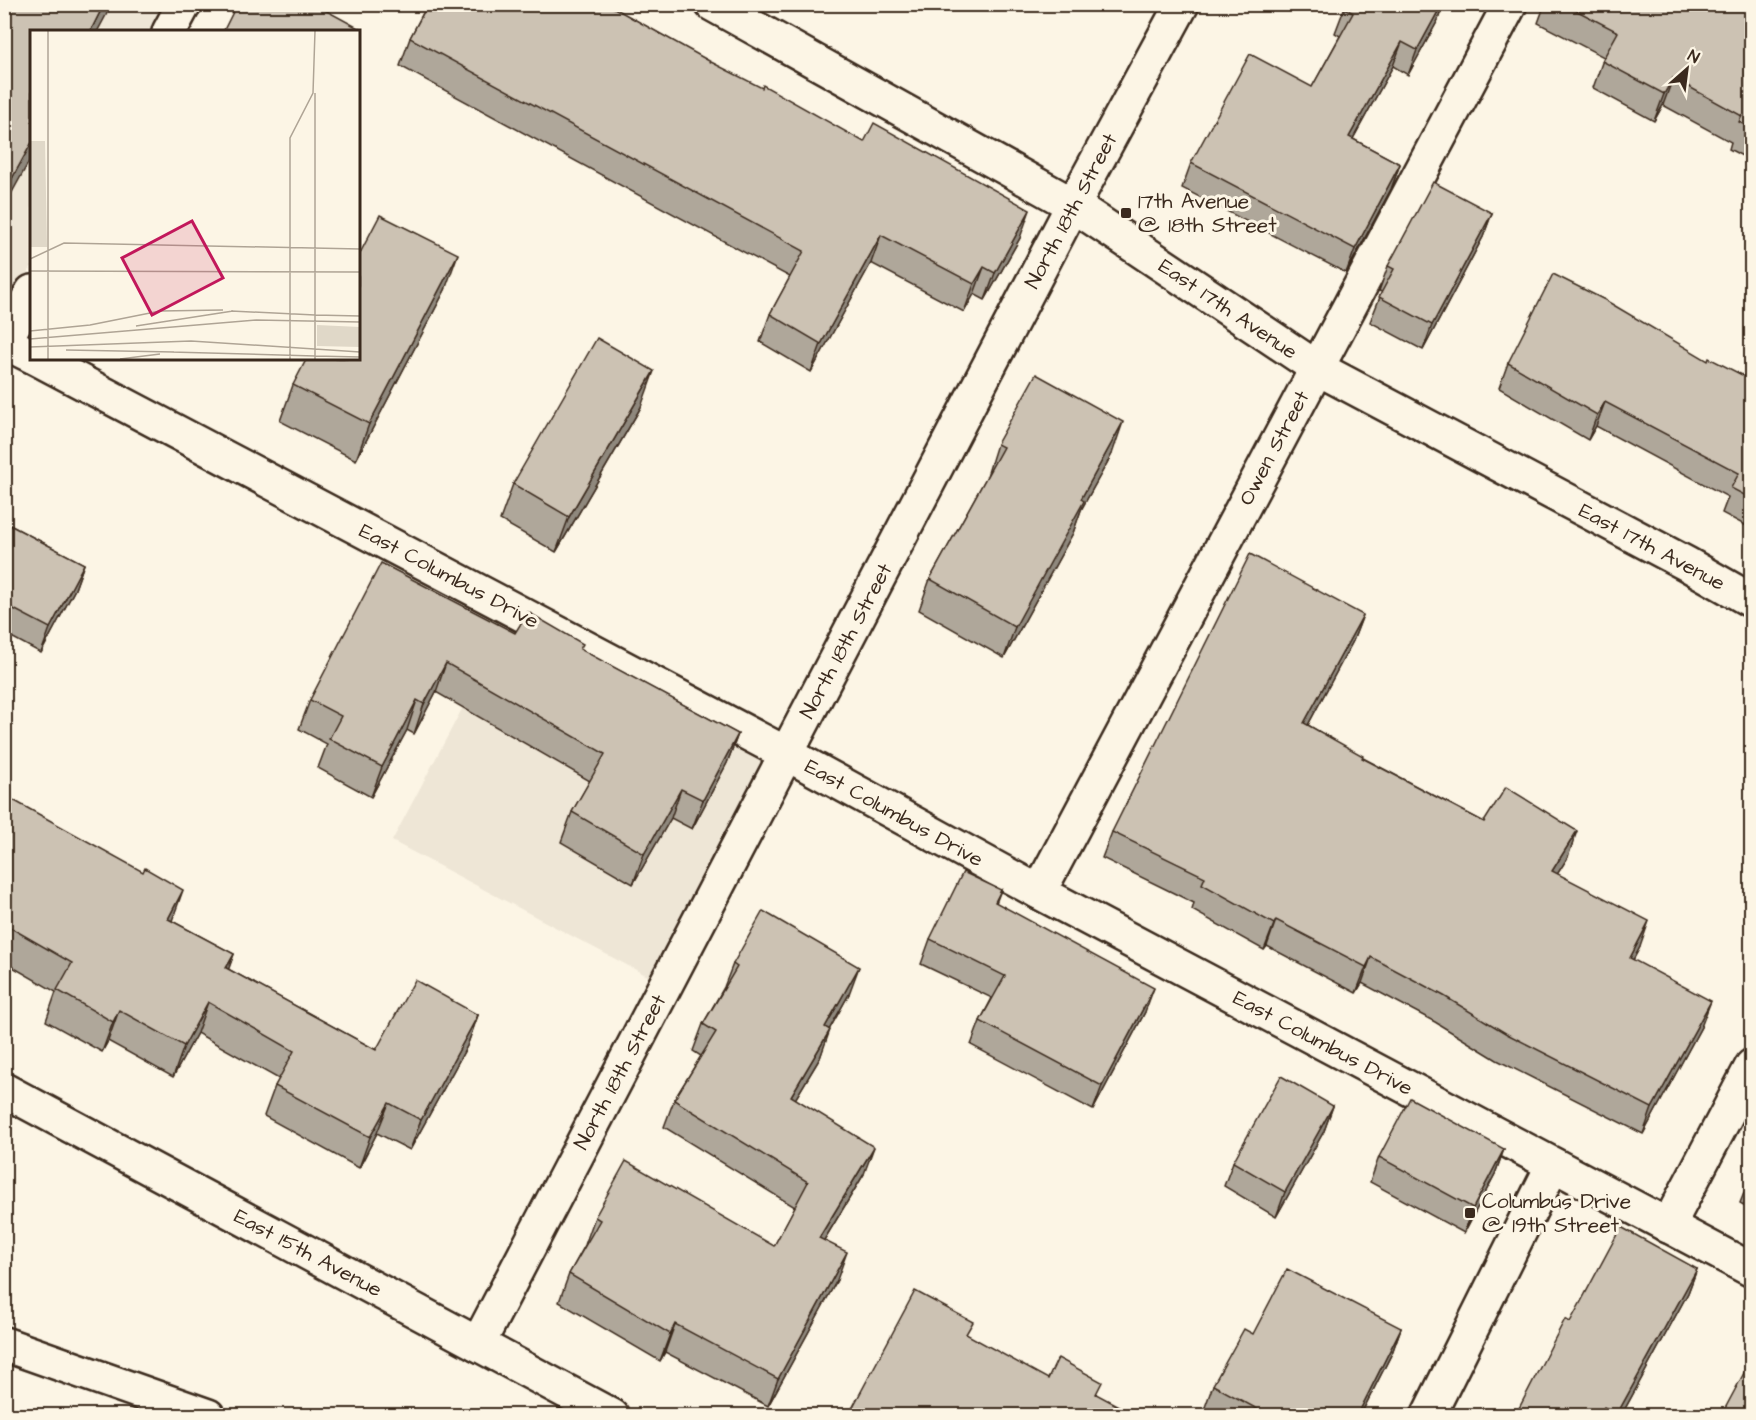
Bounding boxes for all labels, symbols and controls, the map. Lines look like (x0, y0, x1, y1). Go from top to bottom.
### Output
inset map (30, 30, 360, 360)
north arrow (1657, 39, 1717, 99)
text: N (1684, 45, 1703, 69)
street label: North 18th Street (1018, 128, 1124, 294)
place label: 17th Avenue @ 18th Street (1138, 187, 1277, 240)
marker: 17th Avenue @ 18th Street (1119, 206, 1133, 220)
street label: East 17th Avenue (1153, 252, 1303, 366)
street label: Owen Street (1232, 385, 1317, 510)
street label: East 17th Avenue (1574, 496, 1730, 598)
street label: East Columbus Drive (354, 516, 544, 636)
street label: North 18th Street (793, 558, 899, 724)
street label: East Columbus Drive (800, 752, 988, 874)
street label: East Columbus Drive (1228, 983, 1418, 1103)
street label: North 18th Street (567, 989, 673, 1155)
place label: Columbus Drive @ 19th Street (1482, 1187, 1631, 1240)
street label: East 15th Avenue (229, 1202, 387, 1304)
marker: Columbus Drive @ 19th Street (1463, 1206, 1477, 1220)

